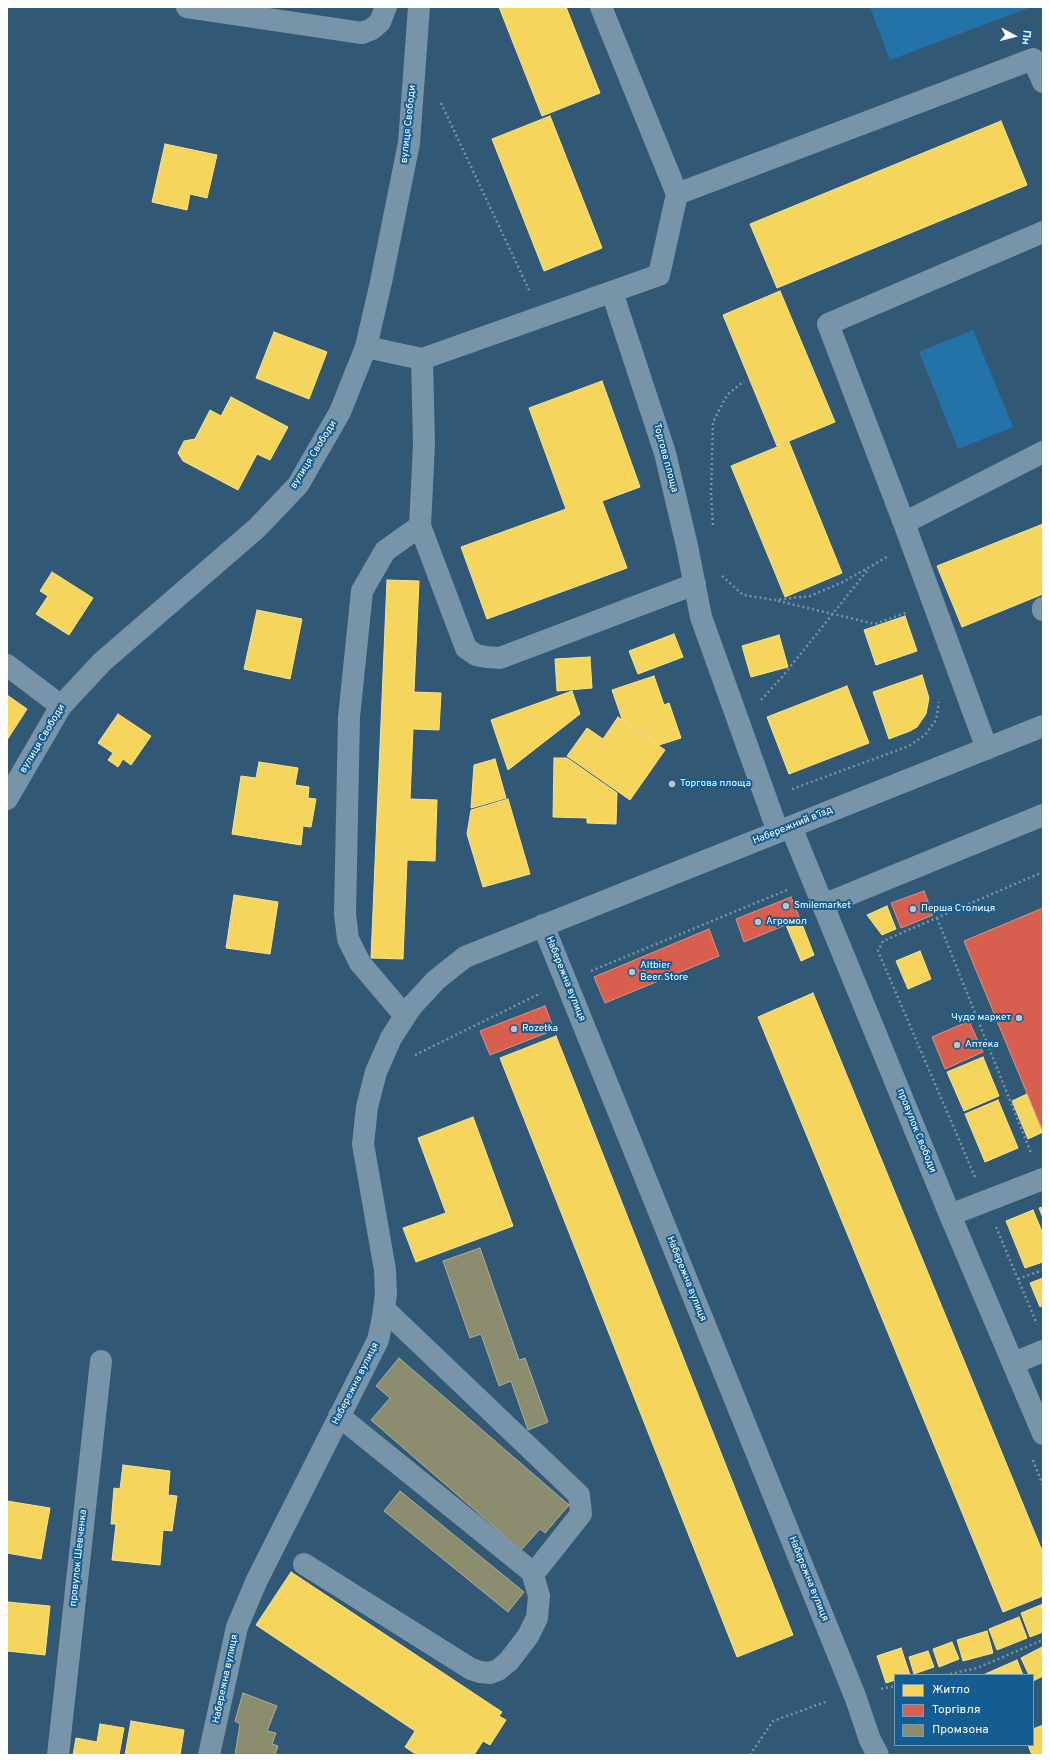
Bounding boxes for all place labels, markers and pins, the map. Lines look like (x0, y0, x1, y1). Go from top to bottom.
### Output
place label: Торгова площа (680, 778, 751, 790)
marker: Торгова площа (667, 779, 677, 789)
place label: Smilemarket (794, 900, 851, 912)
marker: Smilemarket (781, 901, 791, 911)
place label: Перша Столиця (921, 903, 995, 915)
marker: Перша Столиця (908, 904, 918, 914)
place label: Агромол (766, 916, 807, 928)
marker: Агромол (753, 917, 763, 927)
place label: Altbier Beer Store (640, 960, 688, 984)
marker: Altbier Beer Store (627, 967, 637, 977)
place label: Чудо маркет (951, 1012, 1011, 1024)
marker: Чудо маркет (1014, 1013, 1024, 1023)
place label: Rozetka (522, 1023, 558, 1035)
marker: Rozetka (509, 1024, 519, 1034)
place label: Аптека (965, 1039, 999, 1051)
marker: Аптека (952, 1040, 962, 1050)

